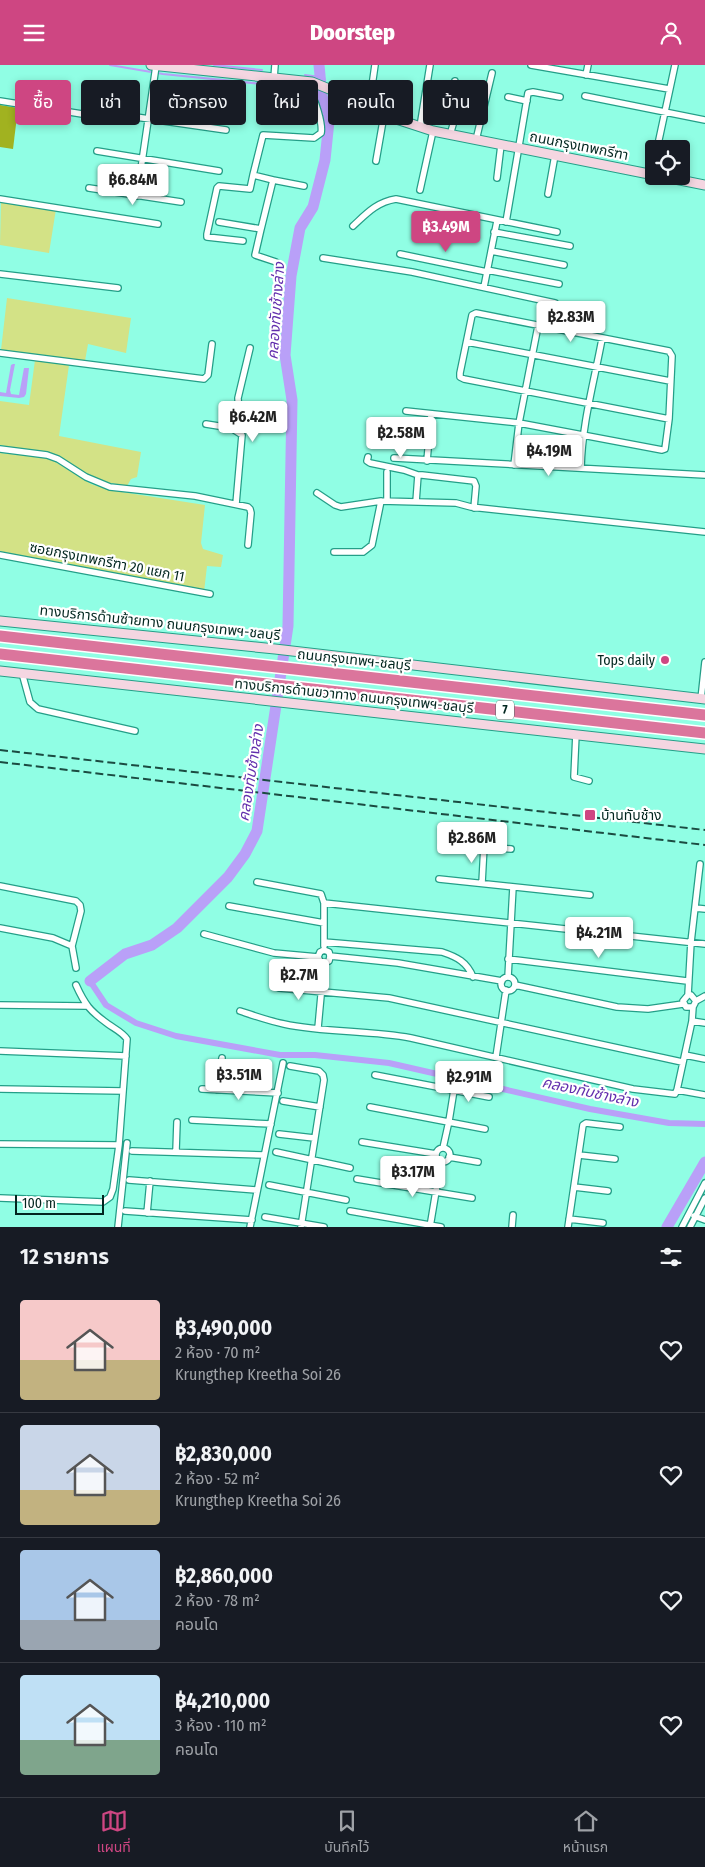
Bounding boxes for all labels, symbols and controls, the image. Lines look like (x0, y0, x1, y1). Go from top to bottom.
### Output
icon: menu (20, 19, 48, 47)
text: Doorstep (310, 19, 395, 46)
icon: person (657, 19, 685, 47)
chip: ซื้อ (15, 80, 71, 125)
chip: เช่า (81, 80, 140, 125)
chip: ตัวกรอง (150, 80, 246, 125)
chip: ใหม่ (256, 80, 318, 125)
chip: คอนโด (328, 80, 413, 125)
chip: บ้าน (423, 80, 488, 125)
street label: ถนนกรุงเทพกรีฑา (528, 128, 630, 164)
map controls (645, 140, 690, 185)
button: locate (645, 140, 690, 185)
pin: ฿6.84M (92, 163, 174, 206)
text: ฿6.84M (109, 170, 157, 189)
pin: ฿3.49M (405, 211, 487, 253)
text: ฿3.49M (422, 217, 470, 236)
water label: คลองทับช้างล่าง (264, 261, 288, 360)
pin: ฿2.83M (530, 301, 612, 343)
text: ฿2.83M (547, 307, 595, 326)
pin: ฿6.42M (212, 401, 294, 443)
text: ฿6.42M (229, 407, 277, 426)
pin: ฿2.58M (360, 417, 442, 459)
text: ฿2.58M (377, 423, 425, 442)
pin: ฿4.19M (508, 435, 590, 477)
text: ฿4.19M (526, 441, 572, 460)
street label: ซอยกรุงเทพกรีฑา 20 แยก 11 (28, 539, 186, 585)
street label: ทางบริการด้านซ้ายทาง ถนนกรุงเทพฯ-ชลบุรี (39, 602, 281, 644)
street label: ถนนกรุงเทพฯ-ชลบุรี (296, 646, 412, 674)
place label: Tops daily (598, 652, 656, 669)
marker: Tops daily (659, 654, 671, 666)
street label: ทางบริการด้านขวาทาง ถนนกรุงเทพฯ-ชลบุรี (234, 675, 474, 717)
road number: 7 (496, 701, 514, 719)
water label: คลองทับช้างล่าง (234, 722, 268, 823)
place label: บ้านทับช้าง (601, 807, 662, 824)
marker: บ้านทับช้าง (583, 808, 597, 822)
pin: ฿2.86M (431, 821, 513, 864)
text: ฿2.86M (448, 828, 496, 847)
pin: ฿4.21M (558, 917, 640, 959)
text: ฿4.21M (576, 923, 622, 942)
pin: ฿2.7M (264, 959, 334, 1001)
text: ฿2.7M (280, 965, 318, 984)
pin: ฿3.51M (198, 1059, 280, 1101)
pin: ฿2.91M (428, 1061, 510, 1103)
text: ฿3.51M (216, 1065, 262, 1084)
text: ฿2.91M (446, 1067, 492, 1086)
water label: คลองทับช้างล่าง (540, 1073, 641, 1111)
pin: ฿3.17M (372, 1155, 454, 1198)
text: ฿3.17M (391, 1162, 435, 1181)
scale bar (15, 1192, 104, 1215)
text: 100 m (22, 1195, 56, 1212)
icon: filters (657, 1243, 685, 1271)
text: 12 รายการ (20, 1244, 109, 1270)
text: ฿3,490,000 (175, 1315, 272, 1341)
icon: home (60, 1320, 120, 1380)
icon: heart (657, 1336, 685, 1364)
text: 2 ห้อง · 70 m² (175, 1343, 260, 1362)
text: Krungthep Kreetha Soi 26 (175, 1365, 341, 1384)
text: ฿2,830,000 (175, 1441, 272, 1467)
icon: home (60, 1445, 120, 1505)
icon: heart (657, 1461, 685, 1489)
text: 2 ห้อง · 52 m² (175, 1469, 260, 1488)
text: Krungthep Kreetha Soi 26 (175, 1491, 341, 1510)
text: ฿2,860,000 (175, 1563, 273, 1589)
icon: home (60, 1570, 120, 1630)
icon: heart (657, 1586, 685, 1614)
text: 2 ห้อง · 78 m² (175, 1591, 260, 1610)
text: คอนโด (175, 1615, 218, 1634)
text: ฿4,210,000 (175, 1688, 270, 1714)
icon: home (60, 1695, 120, 1755)
icon: heart (657, 1711, 685, 1739)
text: 3 ห้อง · 110 m² (175, 1716, 266, 1735)
text: คอนโด (175, 1740, 218, 1759)
tab: แผนที่ (97, 1807, 131, 1858)
tab: บันทึกไว้ (324, 1807, 369, 1858)
tab: หน้าแรก (563, 1807, 608, 1858)

